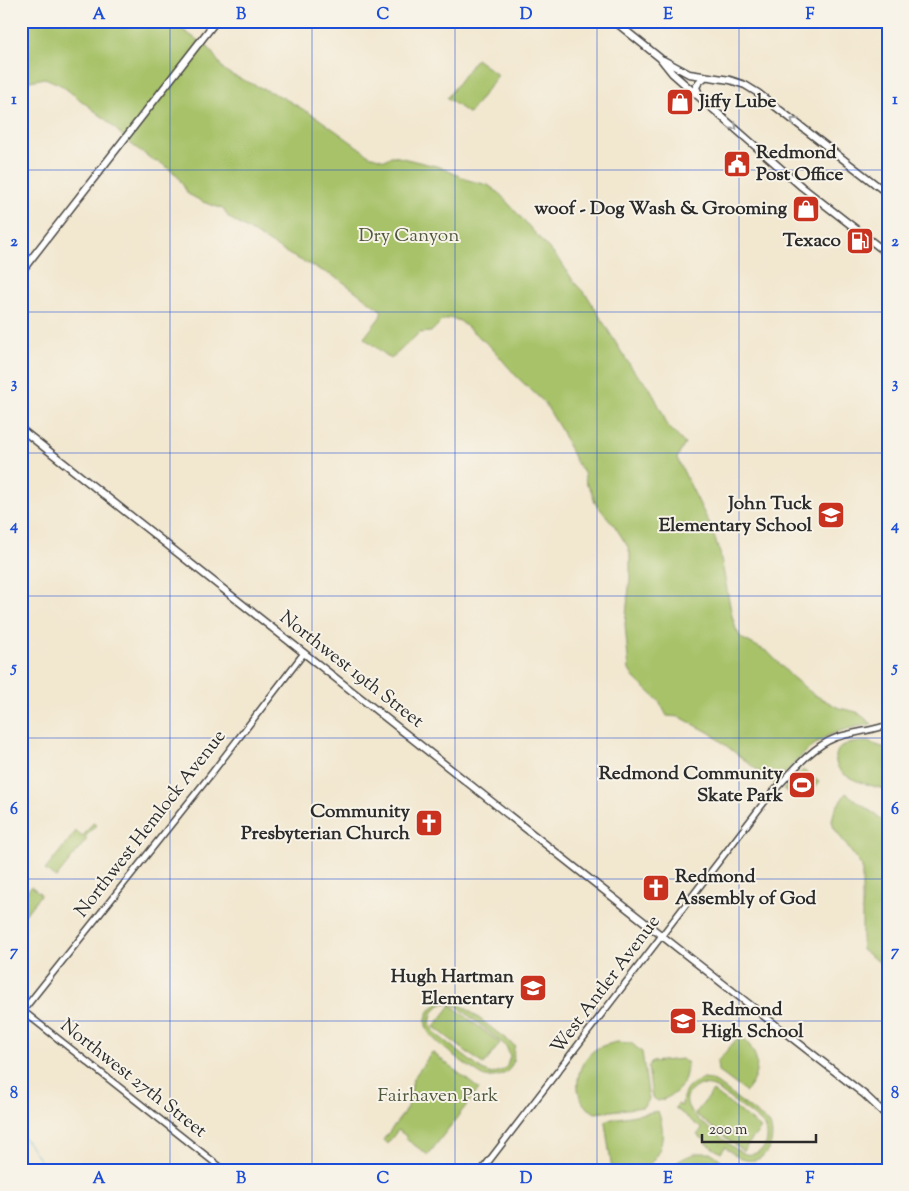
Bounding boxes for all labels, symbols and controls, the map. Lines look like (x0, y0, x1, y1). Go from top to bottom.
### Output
text: A (93, 4, 106, 27)
text: B (236, 4, 246, 27)
text: C (377, 4, 390, 27)
text: D (520, 4, 533, 27)
text: E (663, 4, 673, 27)
text: F (806, 4, 815, 27)
shop icon: Jiffy Lube (665, 87, 695, 117)
text: 1 (11, 89, 17, 112)
place label: Jiffy Lube (697, 89, 777, 116)
text: 1 (892, 89, 898, 112)
one-way arrow (790, 118, 800, 127)
one-way arrow (729, 121, 738, 130)
place label: Redmond Post Office (756, 140, 843, 189)
public building icon: Redmond Post Office (722, 149, 752, 179)
shop icon: woof - Dog Wash & Grooming (791, 194, 821, 224)
place label: woof - Dog Wash & Grooming (534, 196, 788, 223)
park label: Dry Canyon (359, 223, 459, 250)
fuel station icon: Texaco (845, 226, 875, 256)
place label: Texaco (783, 228, 842, 255)
text: 2 (10, 231, 18, 254)
text: 2 (891, 231, 899, 254)
text: 3 (11, 373, 18, 396)
text: 3 (892, 373, 899, 396)
place label: John Tuck Elementary School (659, 491, 813, 540)
school or university icon: John Tuck Elementary School (816, 500, 846, 530)
text: 4 (9, 515, 18, 538)
text: 4 (890, 515, 899, 538)
street label: Northwest 19th Street (273, 605, 429, 735)
text: 5 (9, 657, 17, 680)
text: 5 (890, 657, 898, 680)
street label: Northwest Hemlock Avenue (69, 724, 233, 924)
place label: Redmond Community Skate Park (599, 761, 784, 810)
sports icon: Redmond Community Skate Park (787, 770, 817, 800)
text: 6 (10, 799, 18, 822)
place label: Community Presbyterian Church (241, 799, 411, 848)
text: 6 (891, 799, 899, 822)
church icon: Community Presbyterian Church (414, 808, 444, 838)
place label: Redmond Assembly of God (675, 864, 817, 913)
church icon: Redmond Assembly of God (641, 873, 671, 903)
street label: West Antler Avenue (545, 910, 667, 1060)
text: 7 (10, 941, 19, 964)
text: 7 (891, 941, 900, 964)
place label: Hugh Hartman Elementary (391, 964, 515, 1013)
school or university icon: Hugh Hartman Elementary (518, 973, 548, 1003)
place label: Redmond High School (702, 997, 804, 1046)
school or university icon: Redmond High School (668, 1006, 698, 1036)
street label: Northwest 27th Street (54, 1013, 212, 1145)
text: 8 (10, 1083, 18, 1106)
park label: Fairhaven Park (378, 1083, 499, 1110)
text: 8 (891, 1083, 899, 1106)
scale bar (702, 1111, 815, 1143)
text: 200 m (709, 1120, 748, 1141)
text: A (93, 1168, 106, 1191)
text: B (236, 1168, 246, 1191)
text: C (377, 1168, 390, 1191)
text: D (520, 1168, 533, 1191)
text: E (663, 1168, 673, 1191)
text: F (806, 1168, 815, 1191)

